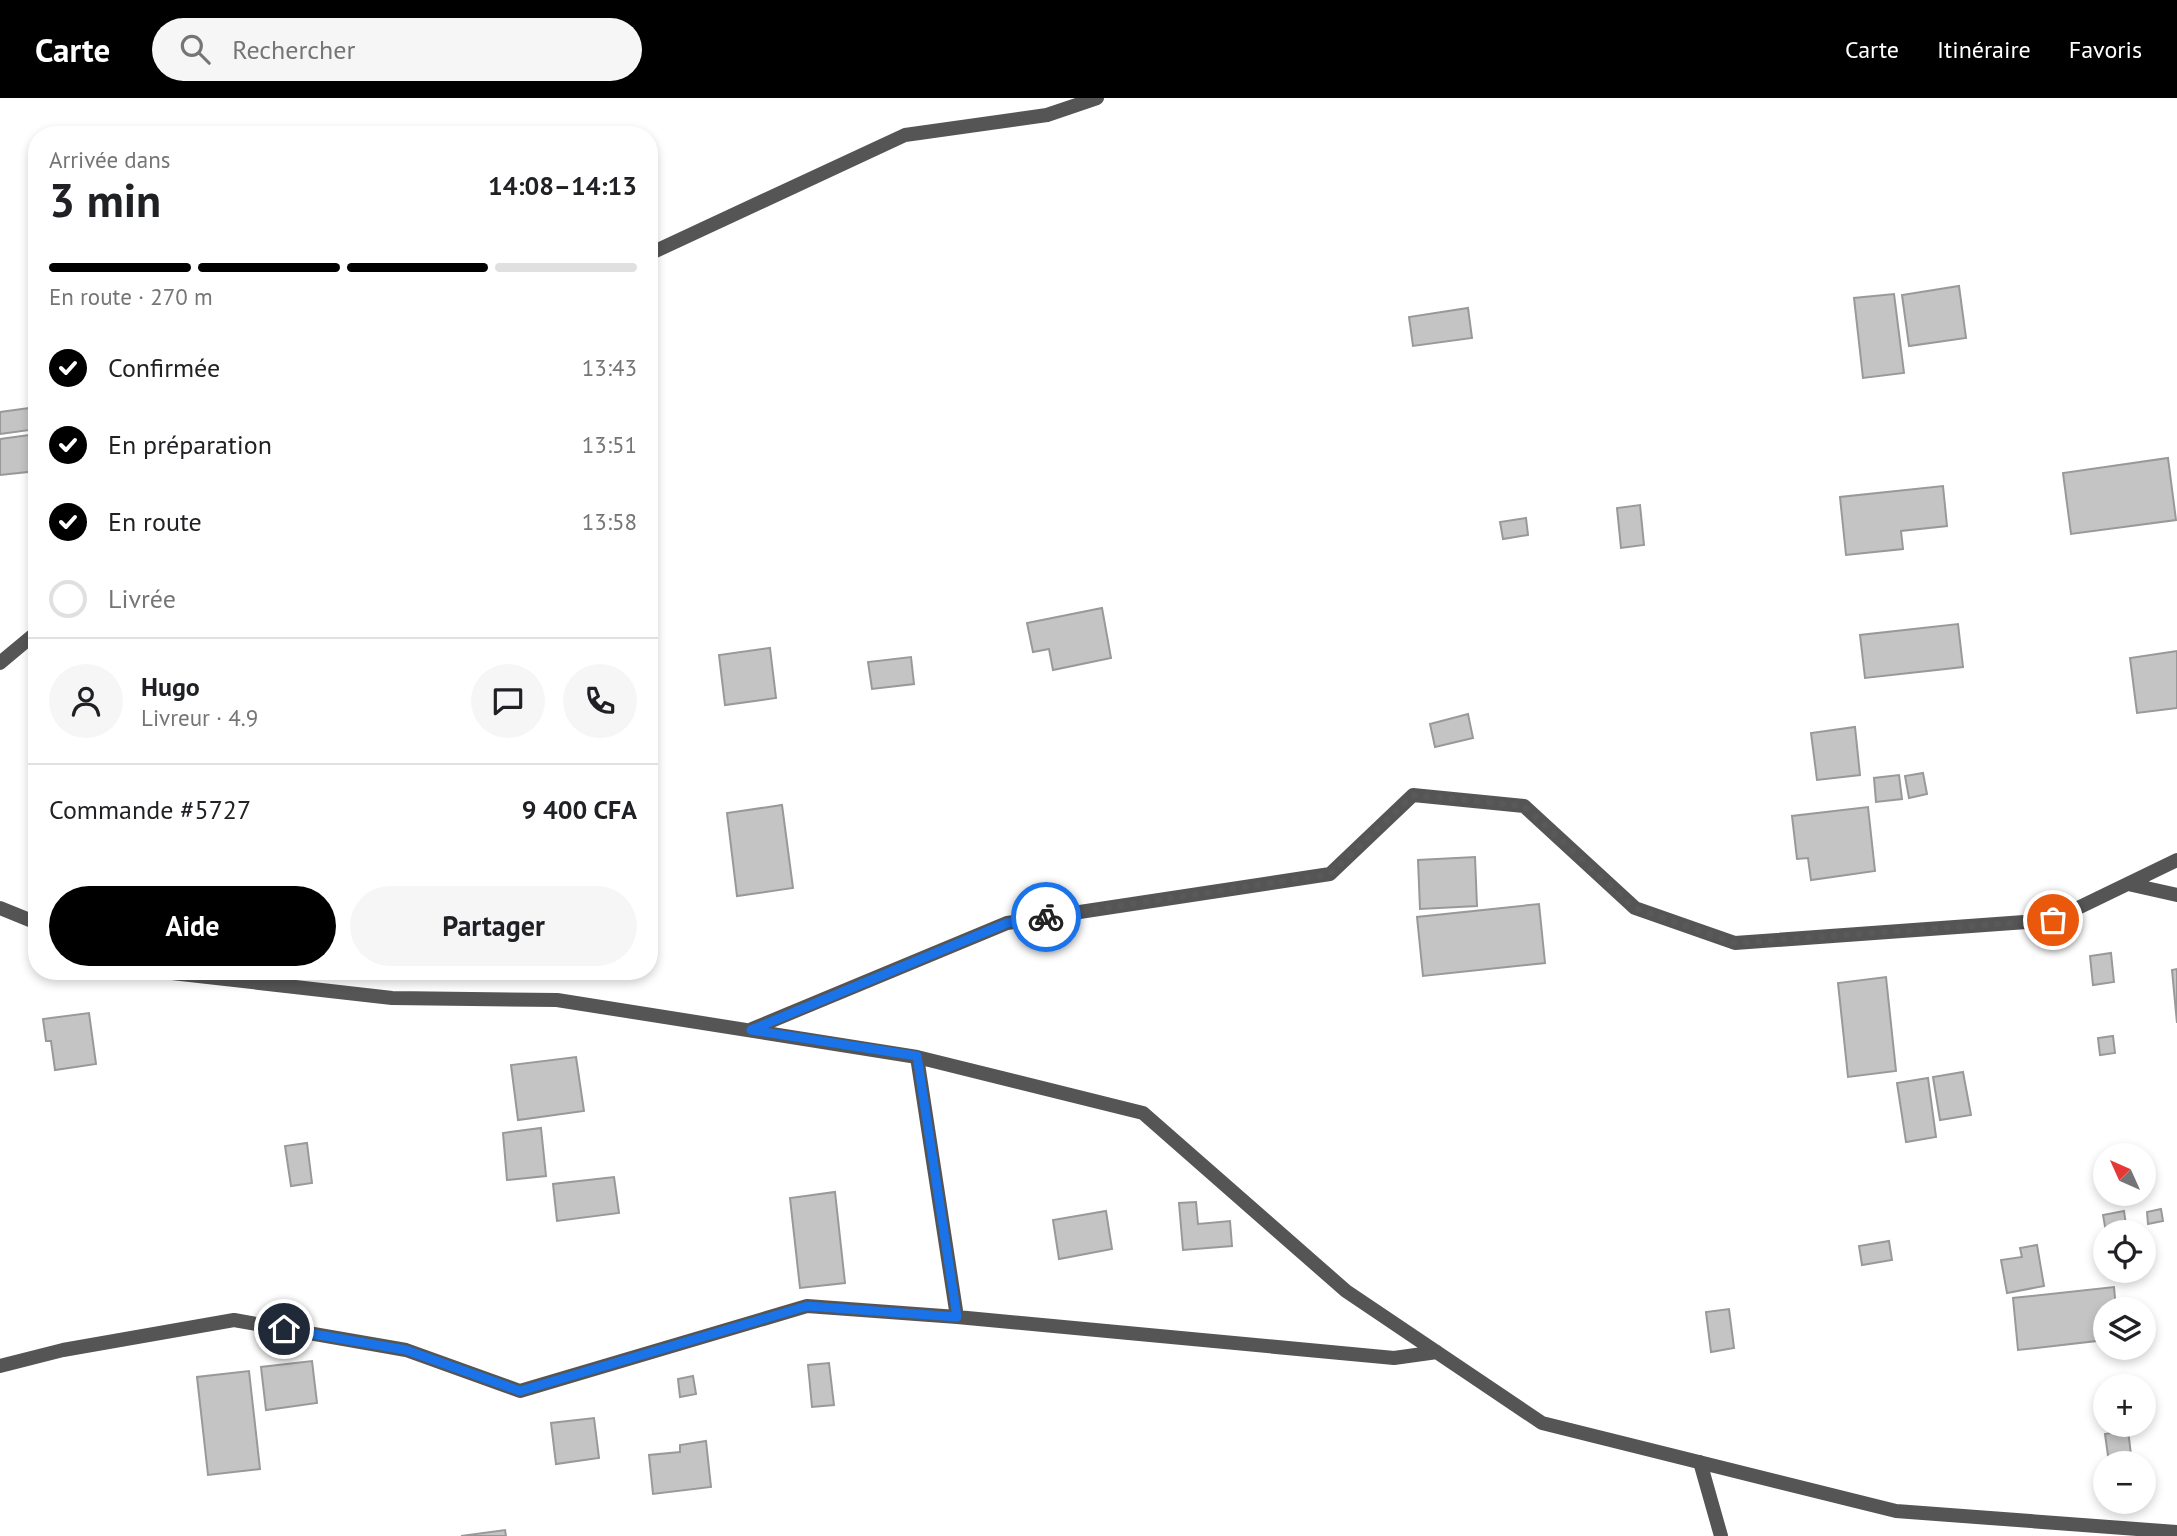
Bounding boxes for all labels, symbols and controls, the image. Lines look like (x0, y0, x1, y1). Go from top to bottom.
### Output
search box (152, 18, 642, 81)
text: Carte (35, 28, 110, 71)
icon: search (176, 30, 214, 68)
text: Rechercher (232, 33, 355, 66)
text: Carte (1845, 34, 1899, 65)
text: Itinéraire (1937, 34, 2031, 65)
text: Favoris (2069, 34, 2142, 65)
text: Arrivée dans (49, 145, 170, 174)
text: 14:08–14:13 (488, 169, 637, 202)
text: 3 min (49, 170, 161, 230)
text: En route · 270 m (49, 282, 213, 311)
icon: check (49, 349, 87, 387)
text: Confirmée (108, 351, 220, 384)
text: 13:43 (582, 353, 637, 382)
icon: check (49, 426, 87, 464)
text: En préparation (108, 428, 272, 461)
text: 13:51 (582, 430, 637, 459)
icon: check (49, 503, 87, 541)
text: En route (108, 505, 202, 538)
text: 13:58 (582, 507, 637, 536)
text: Livrée (108, 582, 176, 615)
button: person (49, 664, 123, 738)
button: chat (471, 664, 545, 738)
button: phone (563, 664, 637, 738)
text: Hugo (141, 670, 200, 703)
text: Livreur · 4.9 (141, 703, 258, 732)
text: Commande #5727 (49, 793, 251, 826)
text: 9 400 CFA (522, 793, 637, 826)
courier (1011, 882, 1081, 952)
button: Aide (49, 886, 336, 966)
button: Partager (350, 886, 637, 966)
pin (2023, 890, 2083, 950)
icon: bike (1027, 898, 1065, 936)
icon: bag (2034, 901, 2072, 939)
north arrow (2093, 1143, 2156, 1206)
map controls (2093, 1143, 2156, 1514)
button: locate (2093, 1220, 2156, 1283)
button: layers (2093, 1297, 2156, 1360)
pin (254, 1299, 314, 1359)
icon: home (265, 1310, 303, 1348)
button: + (2093, 1374, 2156, 1437)
button: − (2093, 1451, 2156, 1514)

